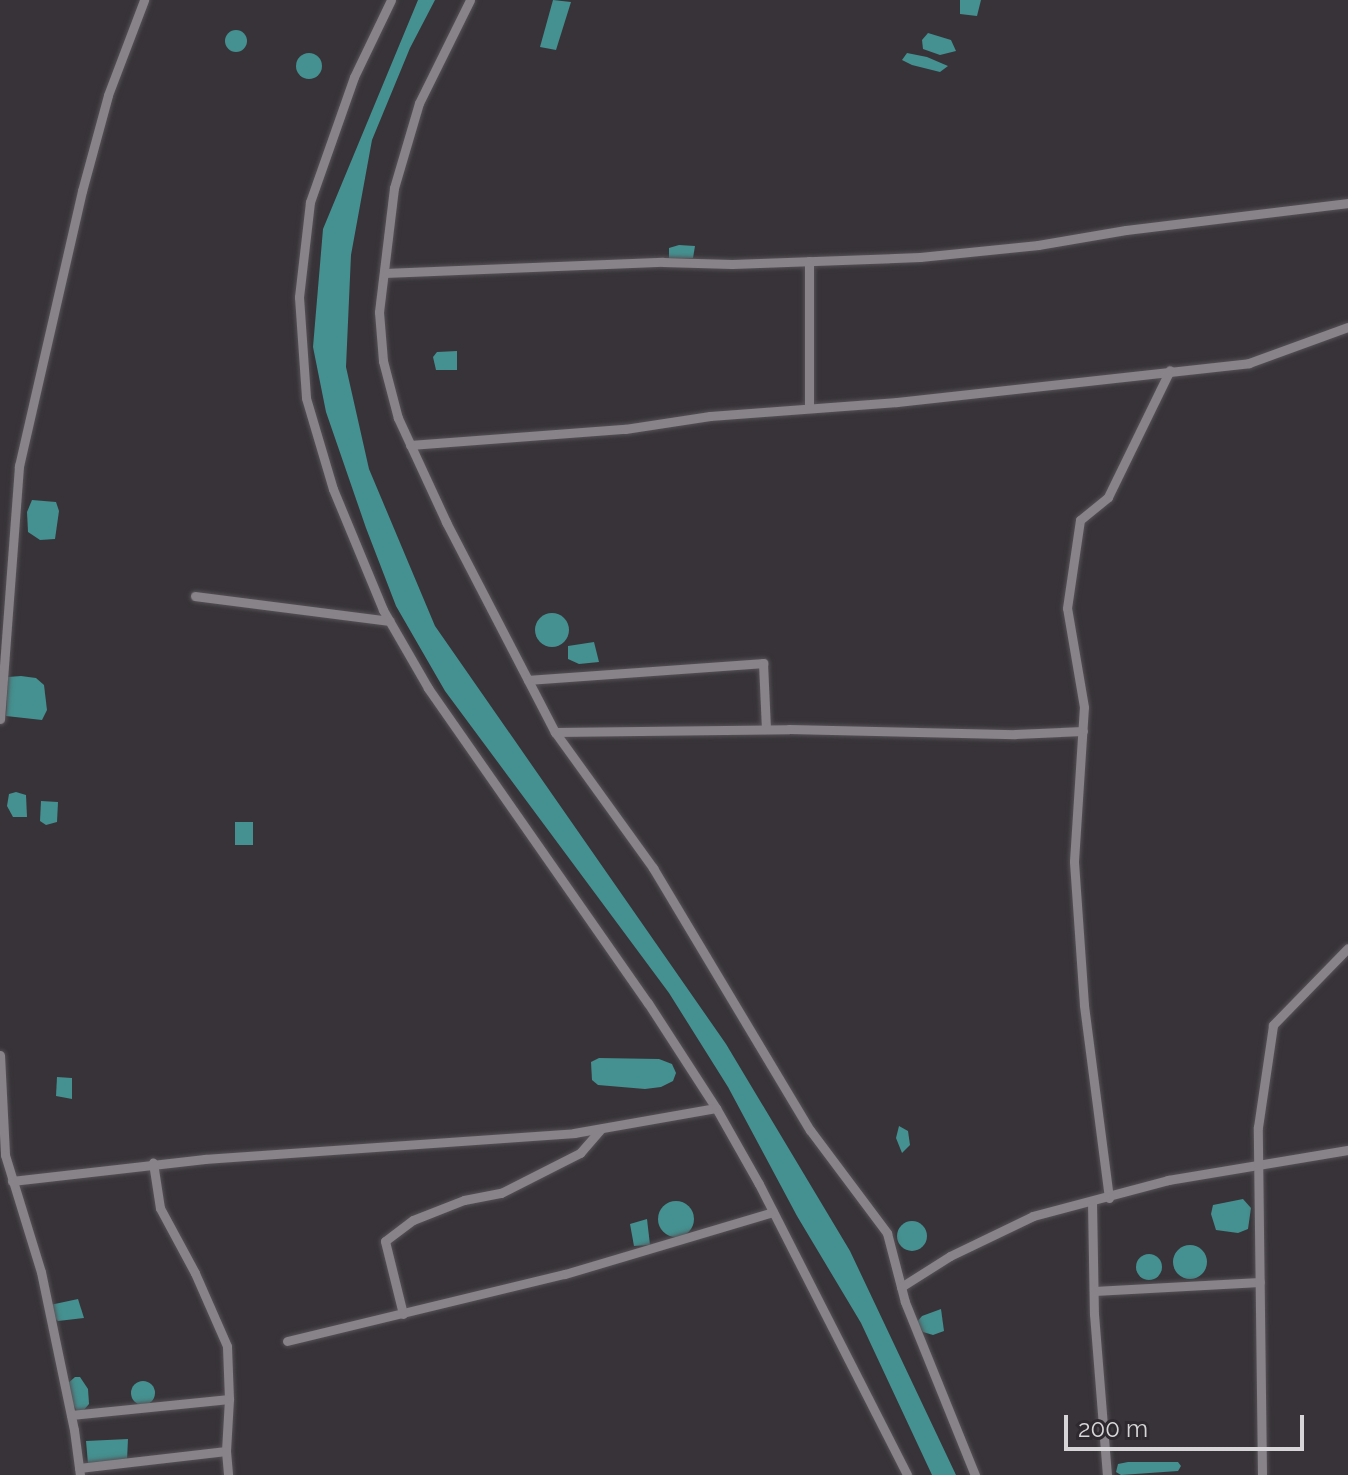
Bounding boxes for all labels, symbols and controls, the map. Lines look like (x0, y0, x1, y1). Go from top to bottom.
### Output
scale bar (1068, 1399, 1308, 1449)
text: 200 m (1078, 1414, 1148, 1443)

